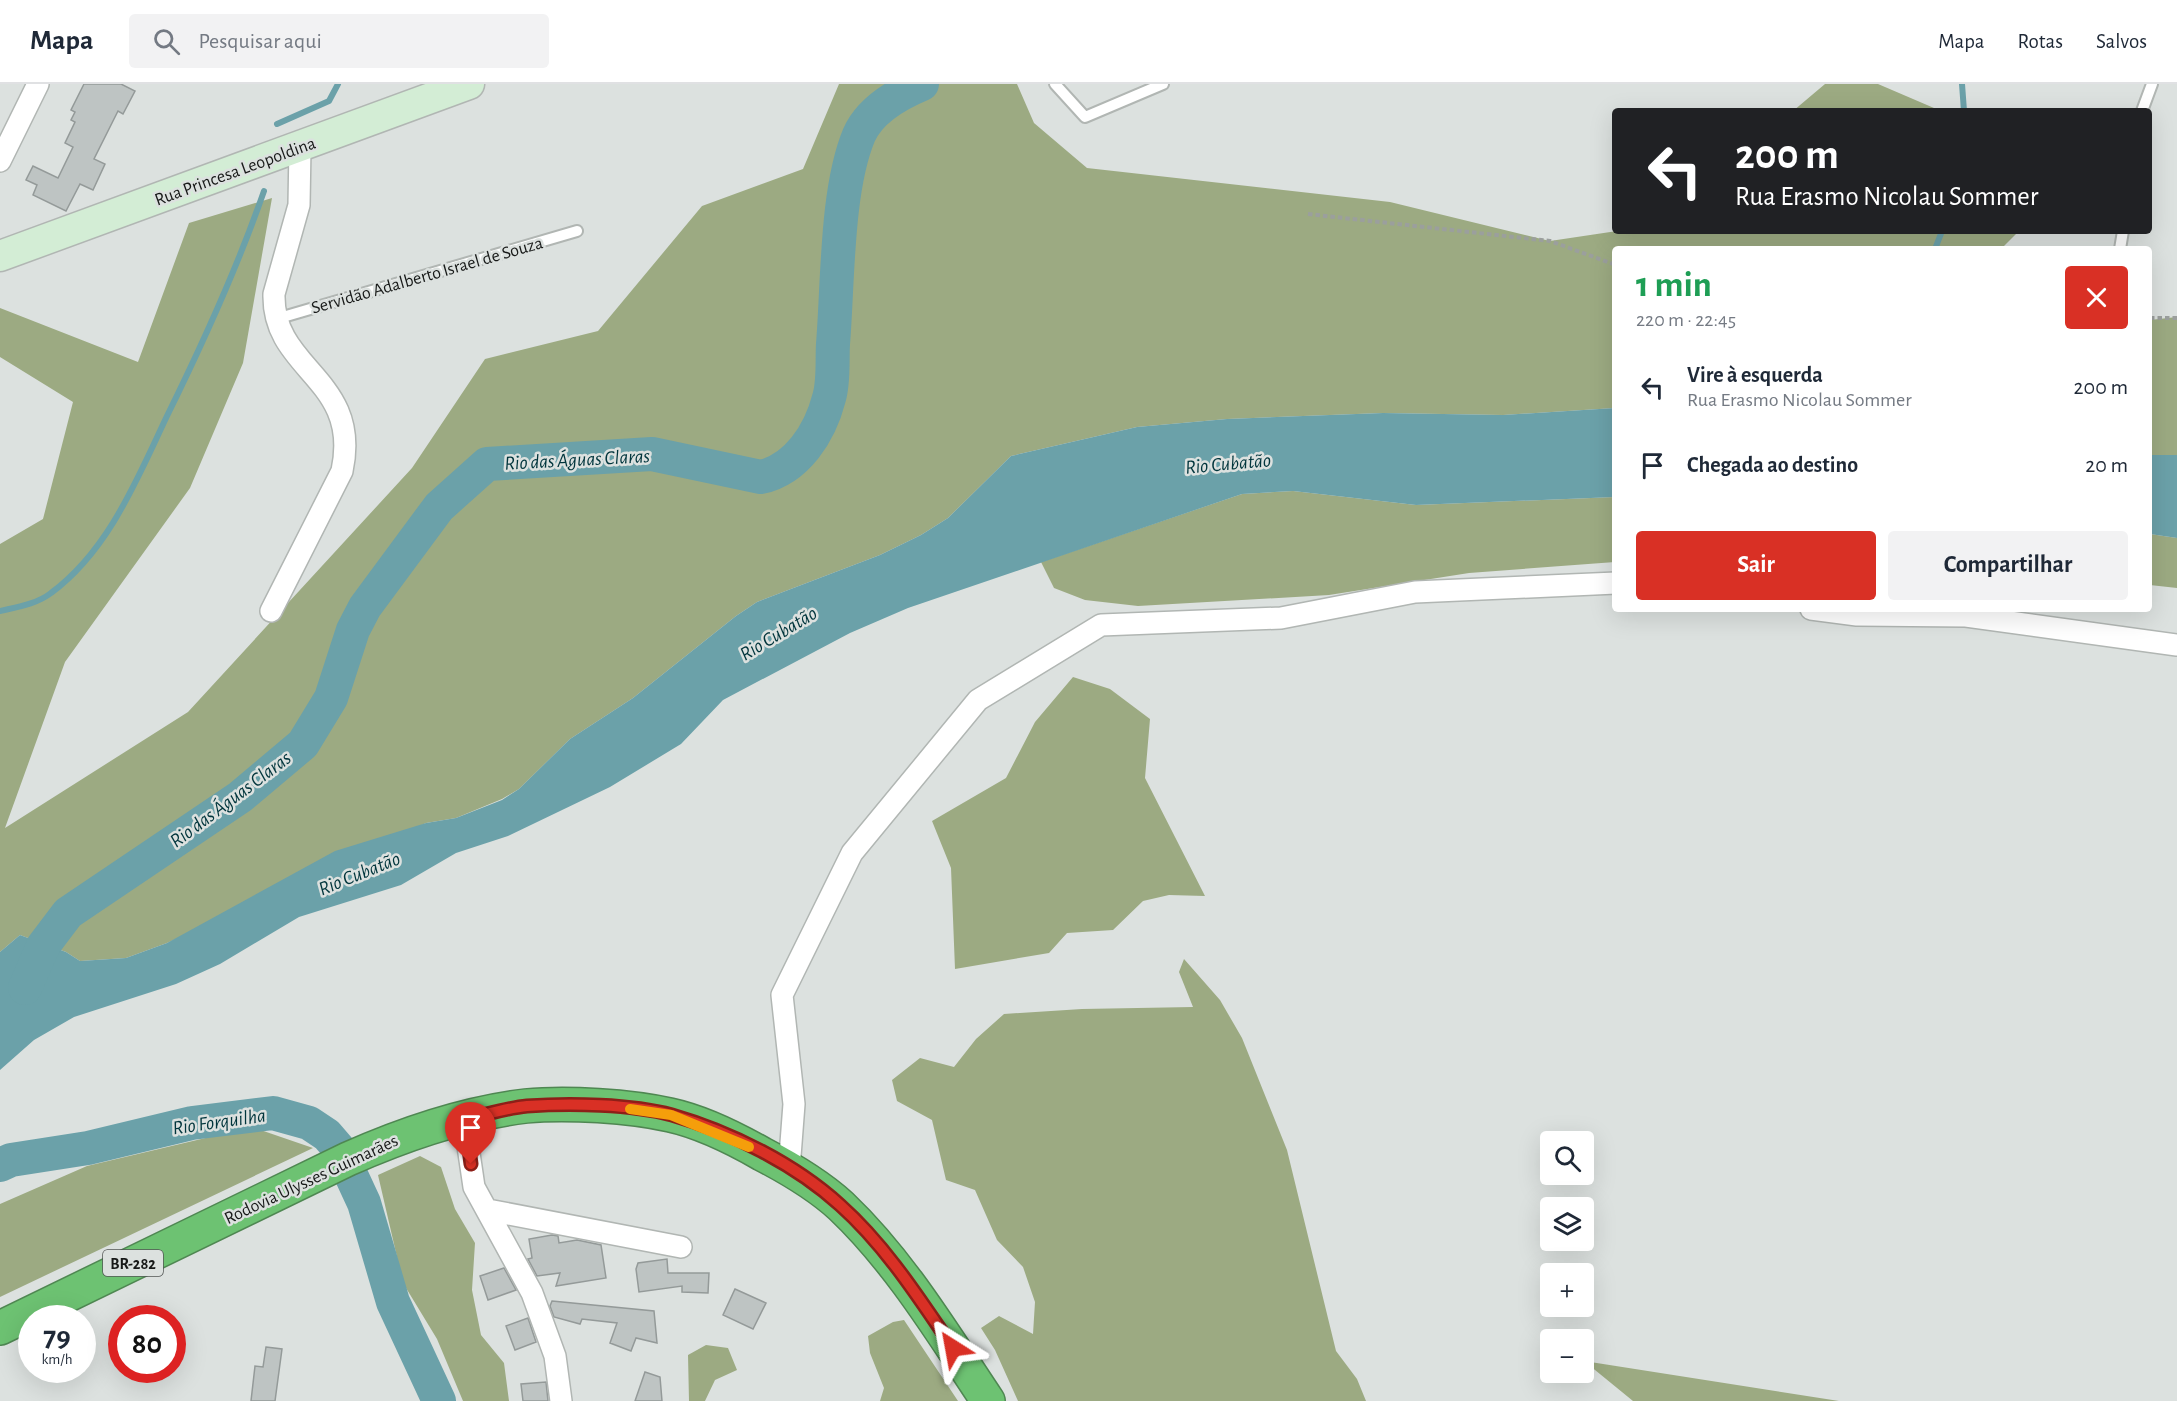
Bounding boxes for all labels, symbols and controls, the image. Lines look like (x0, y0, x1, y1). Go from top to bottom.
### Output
search box (129, 14, 549, 68)
icon: search (150, 25, 183, 58)
text: Mapa (30, 27, 93, 55)
text: Pesquisar aqui (198, 30, 322, 52)
text: Mapa (1938, 31, 1985, 52)
text: Rotas (2018, 31, 2063, 52)
text: Salvos (2096, 31, 2147, 52)
icon: left (1636, 132, 1714, 210)
street label: Rua Princesa Leopoldina (152, 134, 318, 209)
text: 200 m (1735, 134, 1839, 176)
text: Rua Erasmo Nicolau Sommer (1735, 183, 2038, 210)
street label: Servidão Adalberto Israel de Souza (309, 234, 545, 318)
button: close (2065, 266, 2128, 329)
text: 1 min (1636, 267, 1712, 303)
text: 220 m · 22:45 (1636, 310, 1736, 330)
text: Vire à esquerda (1687, 364, 1823, 386)
icon: left (1636, 371, 1669, 404)
text: 200 m (2074, 376, 2128, 398)
text: Rua Erasmo Nicolau Sommer (1687, 390, 1912, 410)
water label: Rio das Águas Claras (504, 445, 651, 474)
icon: arrive (1636, 449, 1669, 482)
water label: Rio Cubatão (1184, 450, 1272, 478)
text: Chegada ao destino (1687, 454, 1858, 476)
text: 20 m (2085, 454, 2128, 476)
button: Sair (1636, 531, 1876, 600)
button: Compartilhar (1888, 531, 2128, 600)
water label: Rio Cubatão (736, 603, 821, 665)
water label: Rio das Águas Claras (166, 747, 295, 852)
water label: Rio Cubatão (316, 849, 403, 899)
pin (445, 1102, 496, 1164)
water label: Rio Forquilha (171, 1106, 267, 1138)
icon: arrive (454, 1111, 487, 1144)
map controls (1540, 1131, 1594, 1383)
button: search (1540, 1131, 1594, 1185)
street label: Rodovia Ulysses Guimarães (222, 1132, 401, 1228)
button: layers (1540, 1197, 1594, 1251)
road number: BR-282 (103, 1250, 163, 1276)
button: + (1540, 1263, 1594, 1317)
speed limit sign: 80 (108, 1305, 186, 1383)
position arrow (921, 1316, 985, 1380)
text: 79 (43, 1322, 71, 1352)
button: − (1540, 1329, 1594, 1383)
text: km/h (42, 1352, 72, 1367)

